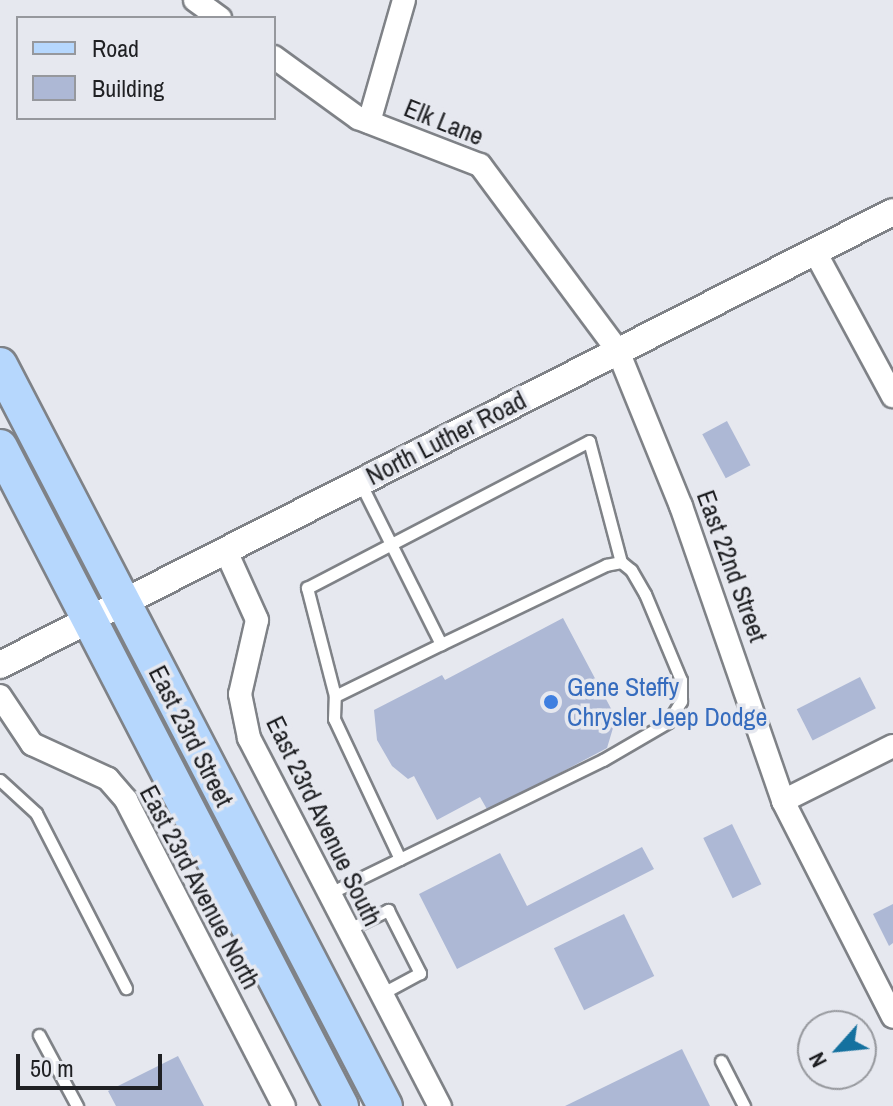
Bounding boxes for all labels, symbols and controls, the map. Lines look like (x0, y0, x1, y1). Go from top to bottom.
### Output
legend (16, 16, 276, 120)
text: Road (92, 32, 139, 64)
text: Building (92, 72, 164, 104)
street label: Elk Lane (400, 92, 488, 152)
street label: North Luther Road (361, 384, 531, 492)
street label: East 22nd Street (690, 486, 774, 646)
street label: East 23rd Street (142, 660, 240, 812)
place label: Gene Steffy Chrysler Jeep Dodge (567, 671, 767, 732)
marker: Gene Steffy Chrysler Jeep Dodge (542, 693, 560, 711)
street label: East 23rd Avenue South (259, 710, 389, 932)
street label: East 23rd Avenue North (133, 779, 267, 995)
north arrow (797, 1010, 877, 1090)
scale bar (20, 1038, 166, 1088)
text: N (801, 1047, 834, 1073)
text: 50 m (30, 1052, 74, 1084)

